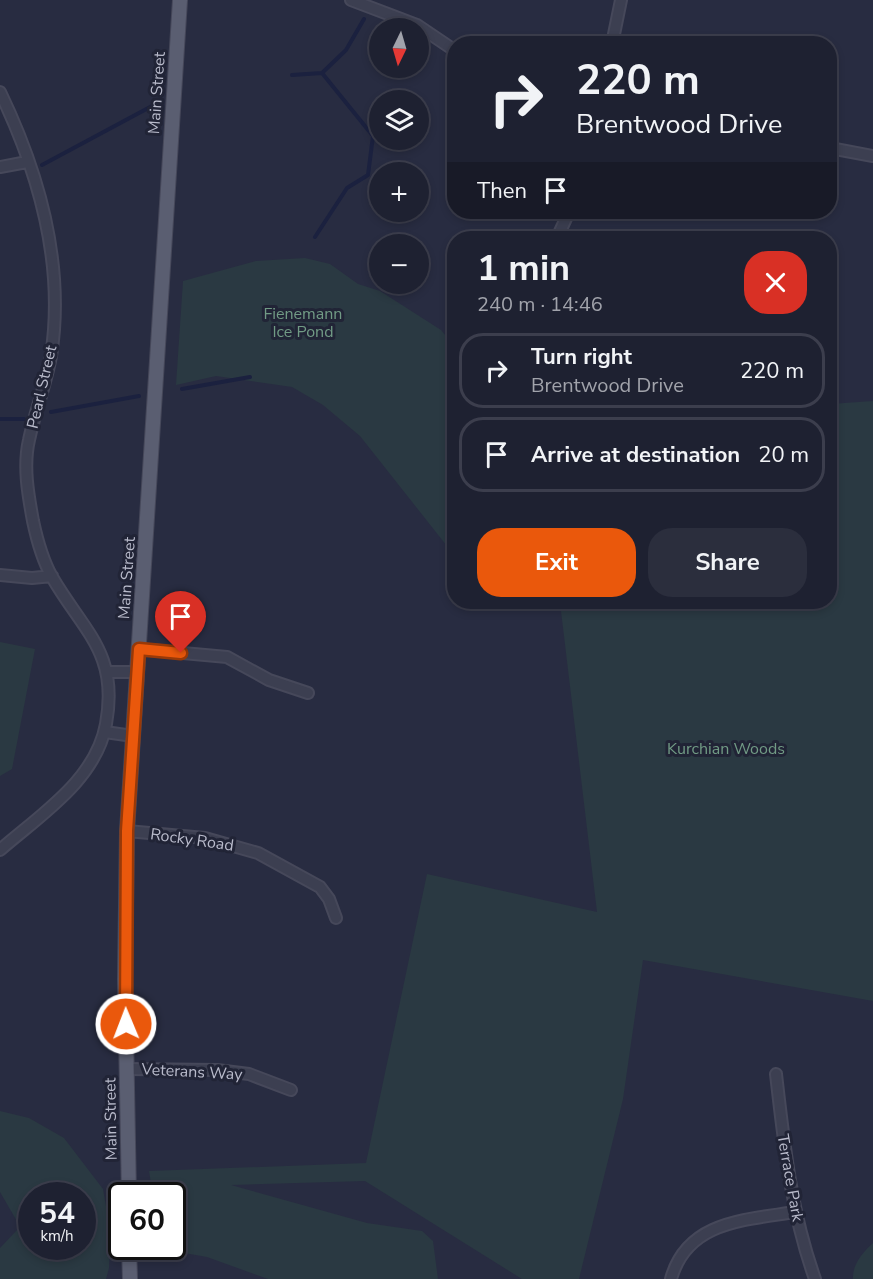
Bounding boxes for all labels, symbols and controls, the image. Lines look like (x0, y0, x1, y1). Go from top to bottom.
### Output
north arrow (369, 18, 429, 78)
map controls (369, 18, 429, 294)
street label: Main Street (143, 51, 171, 135)
text: 220 m (576, 52, 700, 109)
icon: right (477, 60, 555, 138)
button: layers (369, 90, 429, 150)
text: Brentwood Drive (576, 106, 782, 143)
button: + (369, 162, 429, 222)
icon: arrive (539, 174, 572, 207)
text: Then (477, 176, 527, 206)
button: − (369, 234, 429, 294)
text: 1 min (477, 244, 570, 293)
button: close (744, 251, 807, 314)
text: 240 m · 14:46 (477, 291, 603, 318)
park label: Fienemann Ice Pond (264, 303, 342, 343)
text: Turn right (531, 342, 632, 372)
street label: Pearl Street (22, 343, 62, 431)
icon: right (480, 354, 513, 387)
text: 220 m (740, 356, 804, 386)
text: Brentwood Drive (531, 372, 684, 399)
icon: arrive (480, 438, 513, 471)
text: Arrive at destination (531, 440, 740, 470)
text: 20 m (758, 440, 809, 470)
button: Exit (477, 528, 636, 597)
button: Share (648, 528, 807, 597)
street label: Main Street (113, 536, 141, 620)
pin (155, 591, 206, 653)
icon: arrive (164, 600, 197, 633)
park label: Kurchian Woods (667, 738, 785, 760)
street label: Rocky Road (149, 823, 235, 857)
position arrow (94, 992, 158, 1056)
street label: Veterans Way (140, 1058, 244, 1086)
street label: Main Street (99, 1077, 123, 1161)
street label: Terrace Park (771, 1132, 809, 1225)
speed limit sign: 60 (108, 1182, 186, 1260)
text: 54 (39, 1193, 75, 1234)
text: km/h (40, 1226, 74, 1246)

